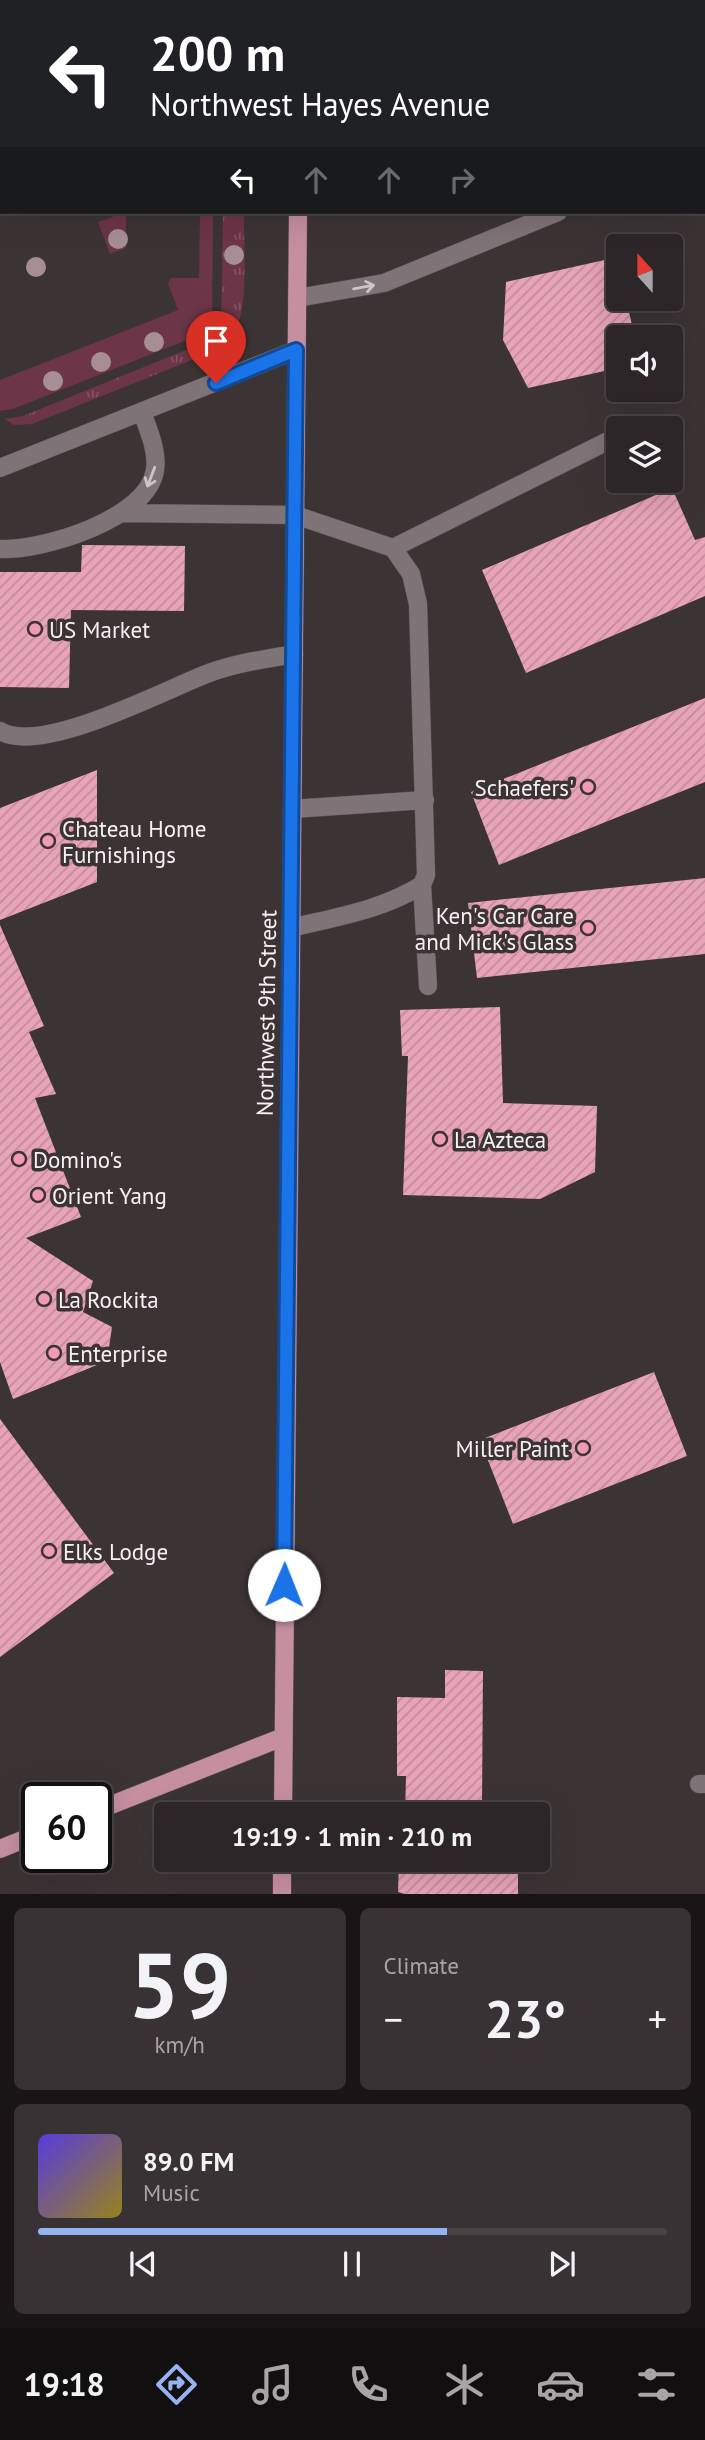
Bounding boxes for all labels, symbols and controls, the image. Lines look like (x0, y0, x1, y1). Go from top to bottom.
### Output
text: 200 m (150, 21, 285, 85)
icon: left (35, 28, 126, 119)
text: Northwest Hayes Avenue (150, 83, 490, 125)
icon: left (224, 161, 262, 199)
icon: ahead (297, 161, 335, 199)
icon: ahead (370, 161, 408, 199)
icon: right (443, 161, 481, 199)
north arrow (606, 234, 682, 312)
map controls (606, 234, 683, 493)
one-way arrow (352, 280, 375, 293)
pin (186, 311, 246, 383)
icon: arrive (197, 322, 235, 360)
button: sound (606, 325, 683, 402)
button: layers (606, 416, 683, 493)
one-way arrow (143, 466, 156, 487)
place label: US Market (49, 615, 150, 644)
marker: US Market (27, 621, 43, 637)
place label: Schaefers' (474, 773, 574, 802)
marker: Schaefers' (580, 779, 596, 795)
place label: Chateau Home Furnishings (62, 814, 206, 869)
marker: Chateau Home Furnishings (40, 833, 56, 849)
place label: Ken's Car Care and Mick's Glass (415, 901, 574, 956)
street label: Northwest 9th Street (250, 909, 282, 1116)
marker: Ken's Car Care and Mick's Glass (580, 920, 596, 936)
place label: La Azteca (454, 1125, 546, 1154)
marker: La Azteca (432, 1131, 448, 1147)
place label: Domino's (33, 1145, 122, 1174)
marker: Domino's (11, 1151, 27, 1167)
place label: Orient Yang (52, 1181, 167, 1210)
marker: Orient Yang (30, 1187, 46, 1203)
place label: La Rockita (58, 1285, 159, 1314)
marker: La Rockita (36, 1291, 52, 1307)
place label: Enterprise (68, 1339, 168, 1368)
marker: Enterprise (46, 1345, 62, 1361)
place label: Miller Paint (456, 1434, 569, 1463)
marker: Miller Paint (575, 1440, 591, 1456)
place label: Elks Lodge (63, 1537, 168, 1566)
marker: Elks Lodge (41, 1543, 57, 1559)
position arrow (247, 1548, 321, 1622)
speed limit sign: 60 (21, 1782, 112, 1873)
text: 19:19 · 1 min · 210 m (232, 1820, 472, 1853)
text: 59 (128, 1925, 231, 2043)
text: Climate (384, 1951, 459, 1980)
text: 23° (484, 1985, 566, 2052)
text: − (384, 1994, 403, 2043)
text: + (648, 1994, 667, 2043)
text: km/h (155, 2030, 205, 2059)
text: 89.0 FM (143, 2145, 234, 2178)
text: Music (143, 2178, 200, 2207)
icon: previous (124, 2245, 162, 2283)
icon: pause (333, 2245, 371, 2283)
icon: next (543, 2245, 581, 2283)
icon: directions (152, 2360, 201, 2409)
icon: music (248, 2360, 297, 2409)
icon: phone (344, 2360, 393, 2409)
icon: climate (440, 2360, 489, 2409)
icon: car (536, 2360, 585, 2409)
icon: filters (632, 2360, 681, 2409)
text: 19:18 (24, 2363, 105, 2405)

